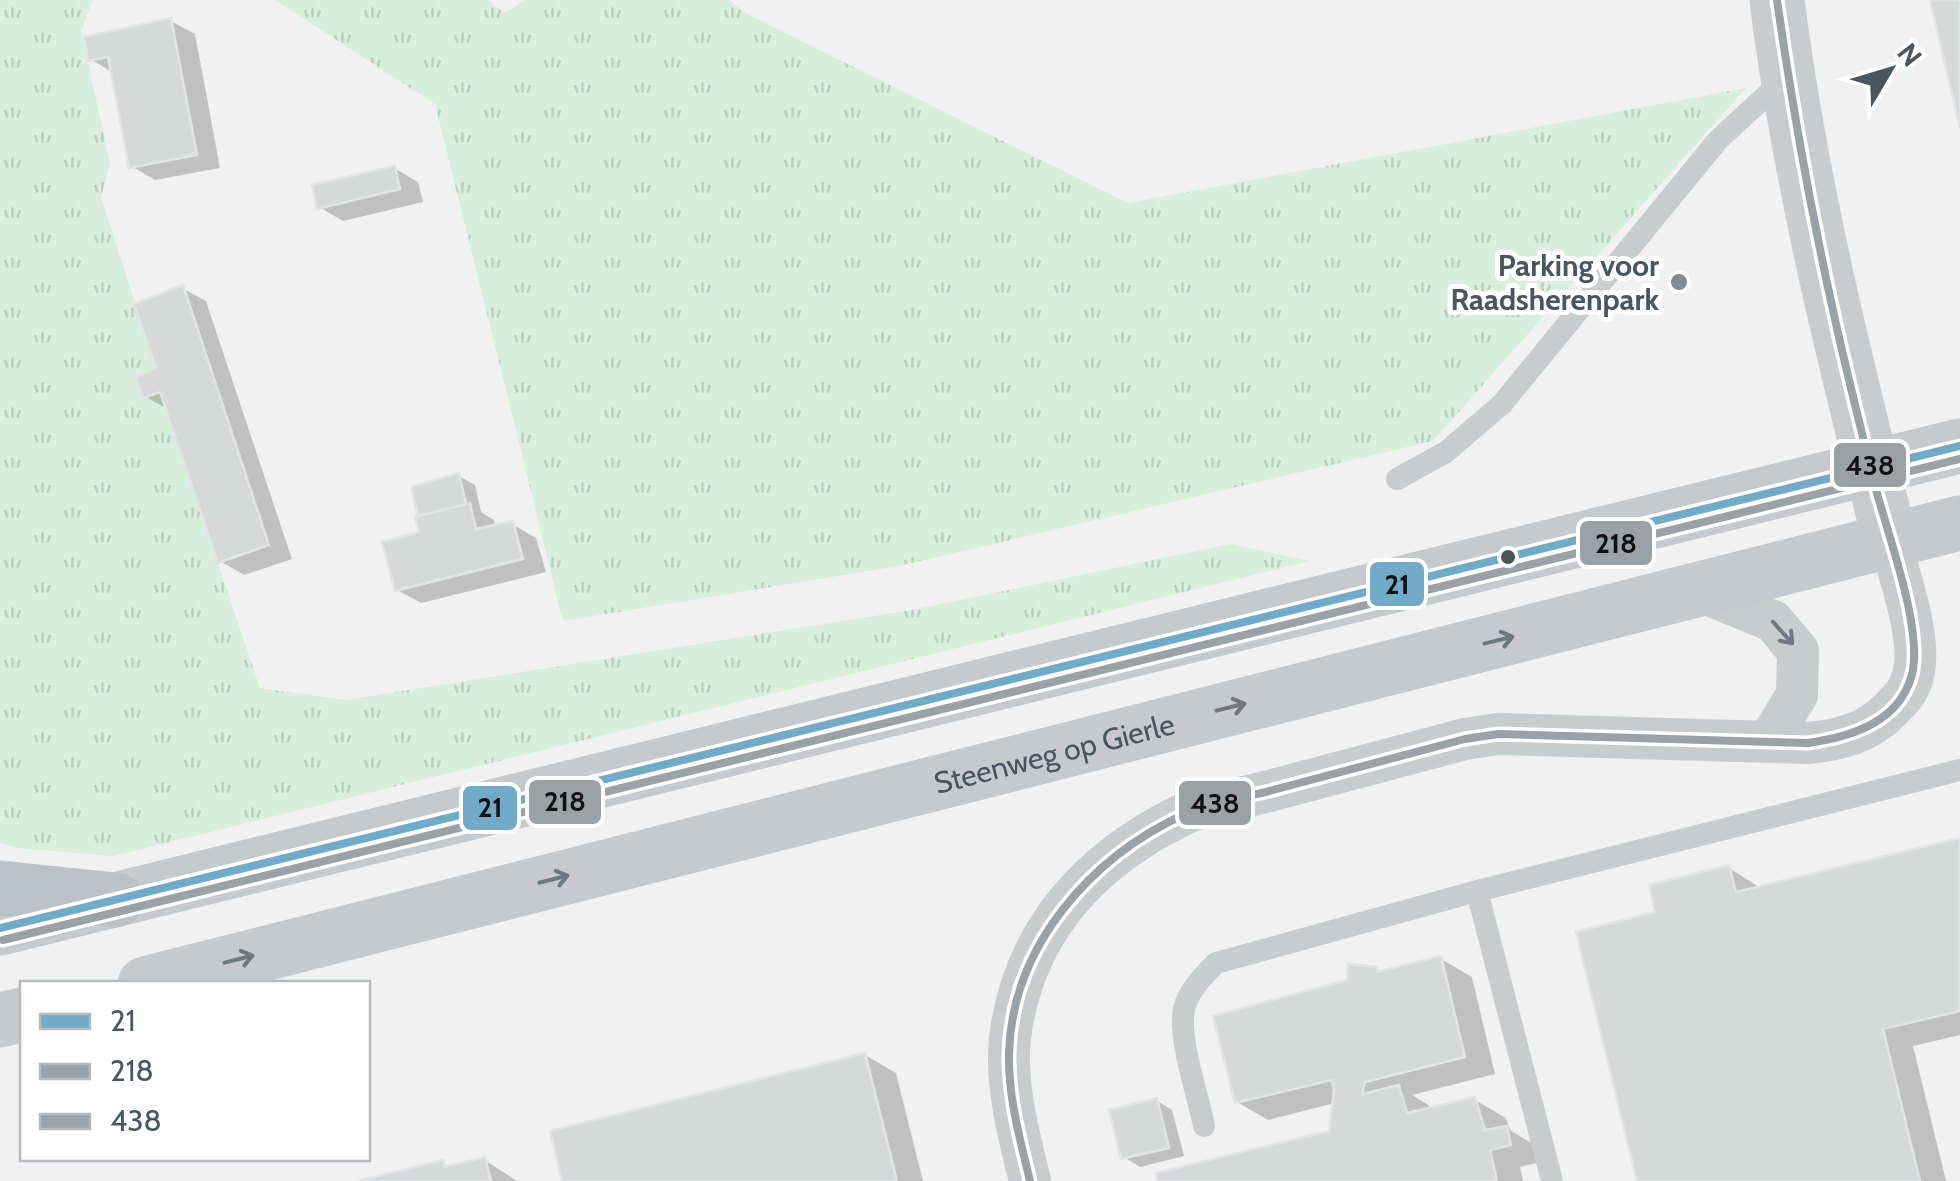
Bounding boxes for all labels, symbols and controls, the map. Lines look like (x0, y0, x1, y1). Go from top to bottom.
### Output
north arrow (1840, 20, 1940, 120)
text: N (1890, 36, 1929, 73)
place label: Parking voor Raadsherenpark (1450, 247, 1659, 318)
marker: Parking voor Raadsherenpark (1668, 271, 1690, 293)
line badge: 438 (1832, 441, 1908, 489)
text: 438 (1845, 448, 1895, 482)
line badge: 218 (1578, 519, 1654, 567)
text: 218 (1595, 526, 1637, 560)
unlabelled marker (1498, 547, 1518, 567)
line badge: 21 (1368, 560, 1426, 608)
text: 21 (1384, 567, 1410, 601)
one-way arrow (1771, 620, 1794, 645)
one-way arrow (1482, 630, 1514, 648)
one-way arrow (1215, 697, 1246, 716)
street label: Steenweg op Gierle (930, 705, 1178, 801)
line badge: 218 (527, 778, 603, 826)
line badge: 438 (1177, 779, 1253, 827)
line badge: 21 (461, 784, 519, 832)
text: 218 (544, 784, 586, 818)
text: 438 (1190, 786, 1240, 820)
text: 21 (477, 790, 503, 824)
one-way arrow (538, 869, 569, 888)
one-way arrow (223, 949, 254, 968)
legend (20, 981, 370, 1161)
text: 21 (110, 1002, 136, 1039)
text: 218 (110, 1052, 154, 1089)
text: 438 (110, 1102, 162, 1139)

